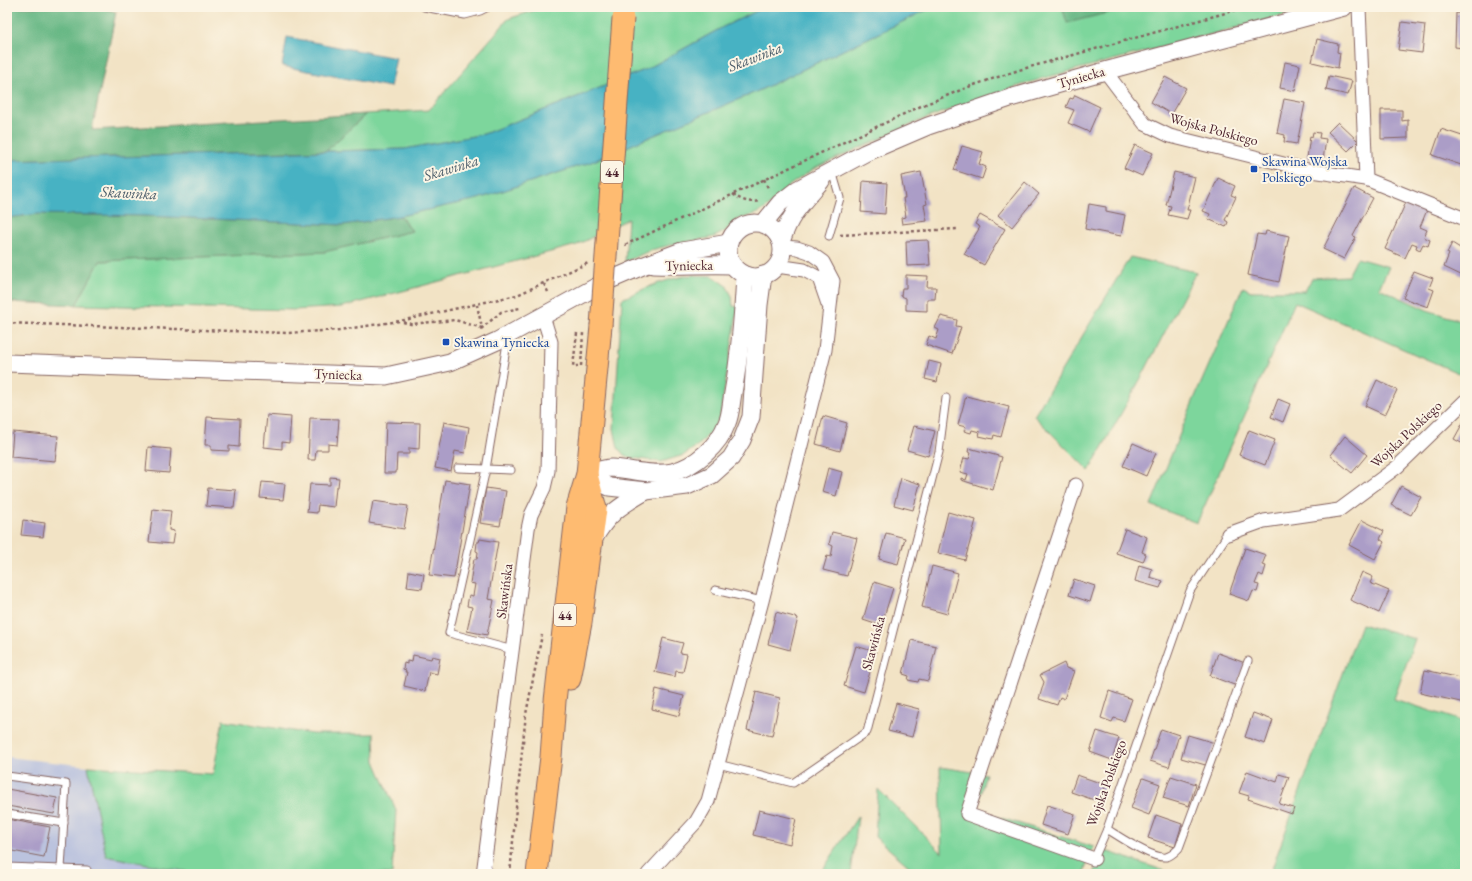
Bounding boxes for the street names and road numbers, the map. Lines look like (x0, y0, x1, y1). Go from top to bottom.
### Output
street label: Tyniecka (1055, 62, 1107, 92)
street label: Wojska Polskiego (1168, 109, 1260, 149)
road number: 44 (601, 161, 623, 183)
street label: Tyniecka (665, 256, 714, 274)
street label: Tyniecka (314, 364, 363, 384)
street label: Wojska Polskiego (1367, 396, 1445, 472)
street label: Skawińska (492, 562, 516, 620)
road number: 44 (554, 604, 576, 626)
street label: Skawińska (857, 613, 889, 672)
street label: Wojska Polskiego (1082, 737, 1130, 829)

